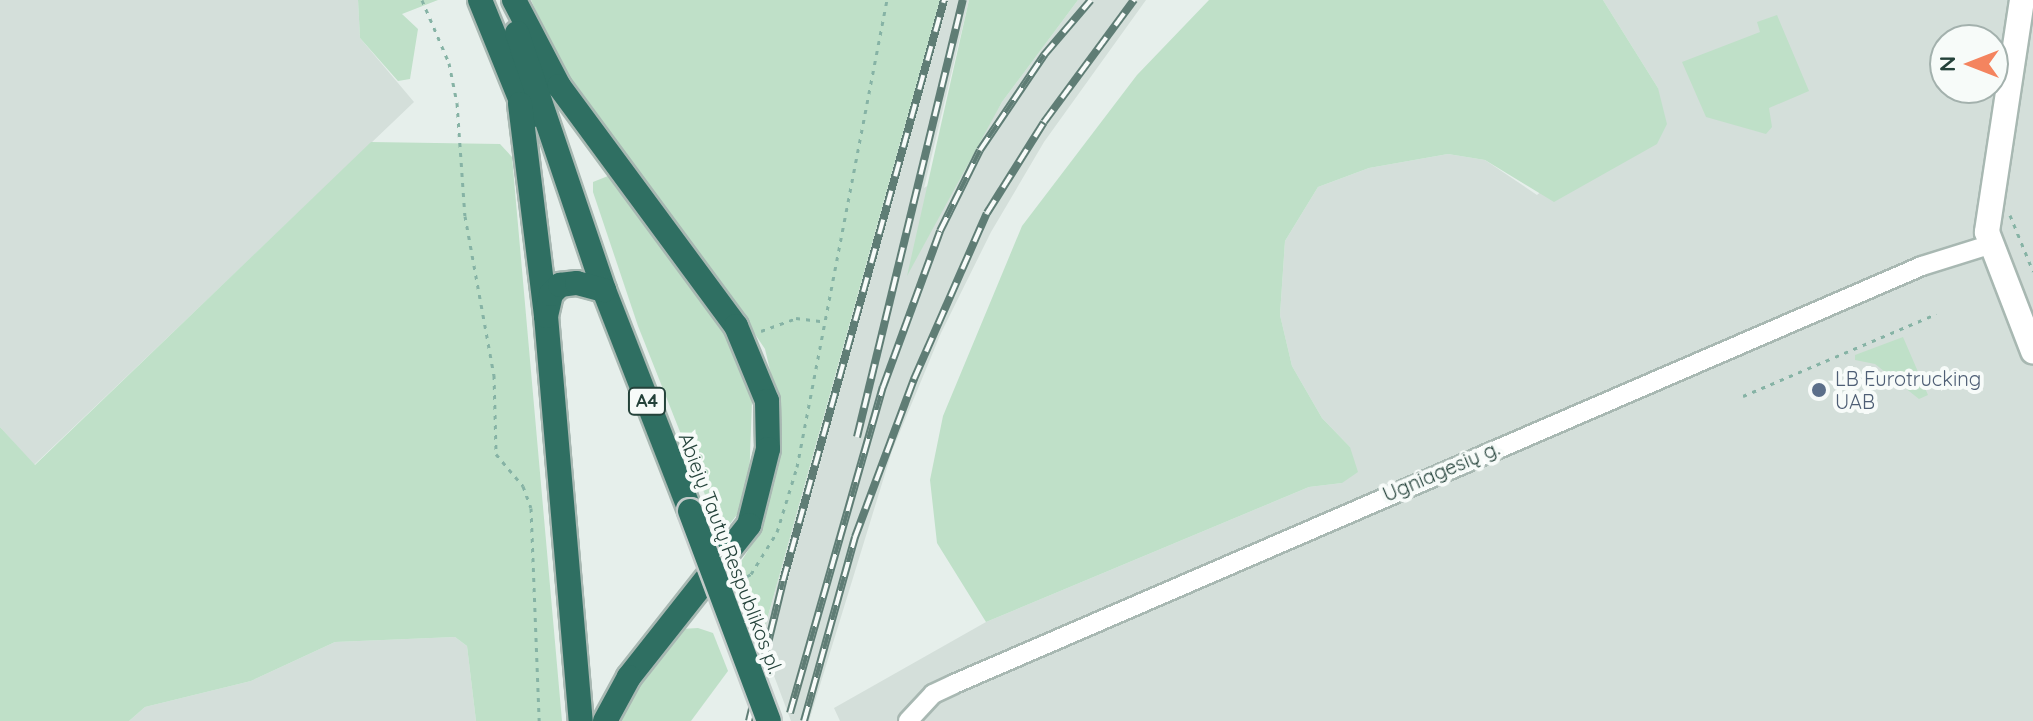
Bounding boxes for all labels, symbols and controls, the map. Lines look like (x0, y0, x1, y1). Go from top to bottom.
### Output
north arrow (1929, 24, 2009, 104)
text: N (1933, 56, 1961, 72)
place label: LB Eurotrucking UAB (1835, 366, 1981, 413)
marker: LB Eurotrucking UAB (1810, 381, 1828, 399)
road number: A4 (627, 387, 667, 415)
street label: Abiejų Tautų Respublikos pl. (674, 429, 788, 677)
street label: Ugniagesių g. (1379, 436, 1503, 506)

